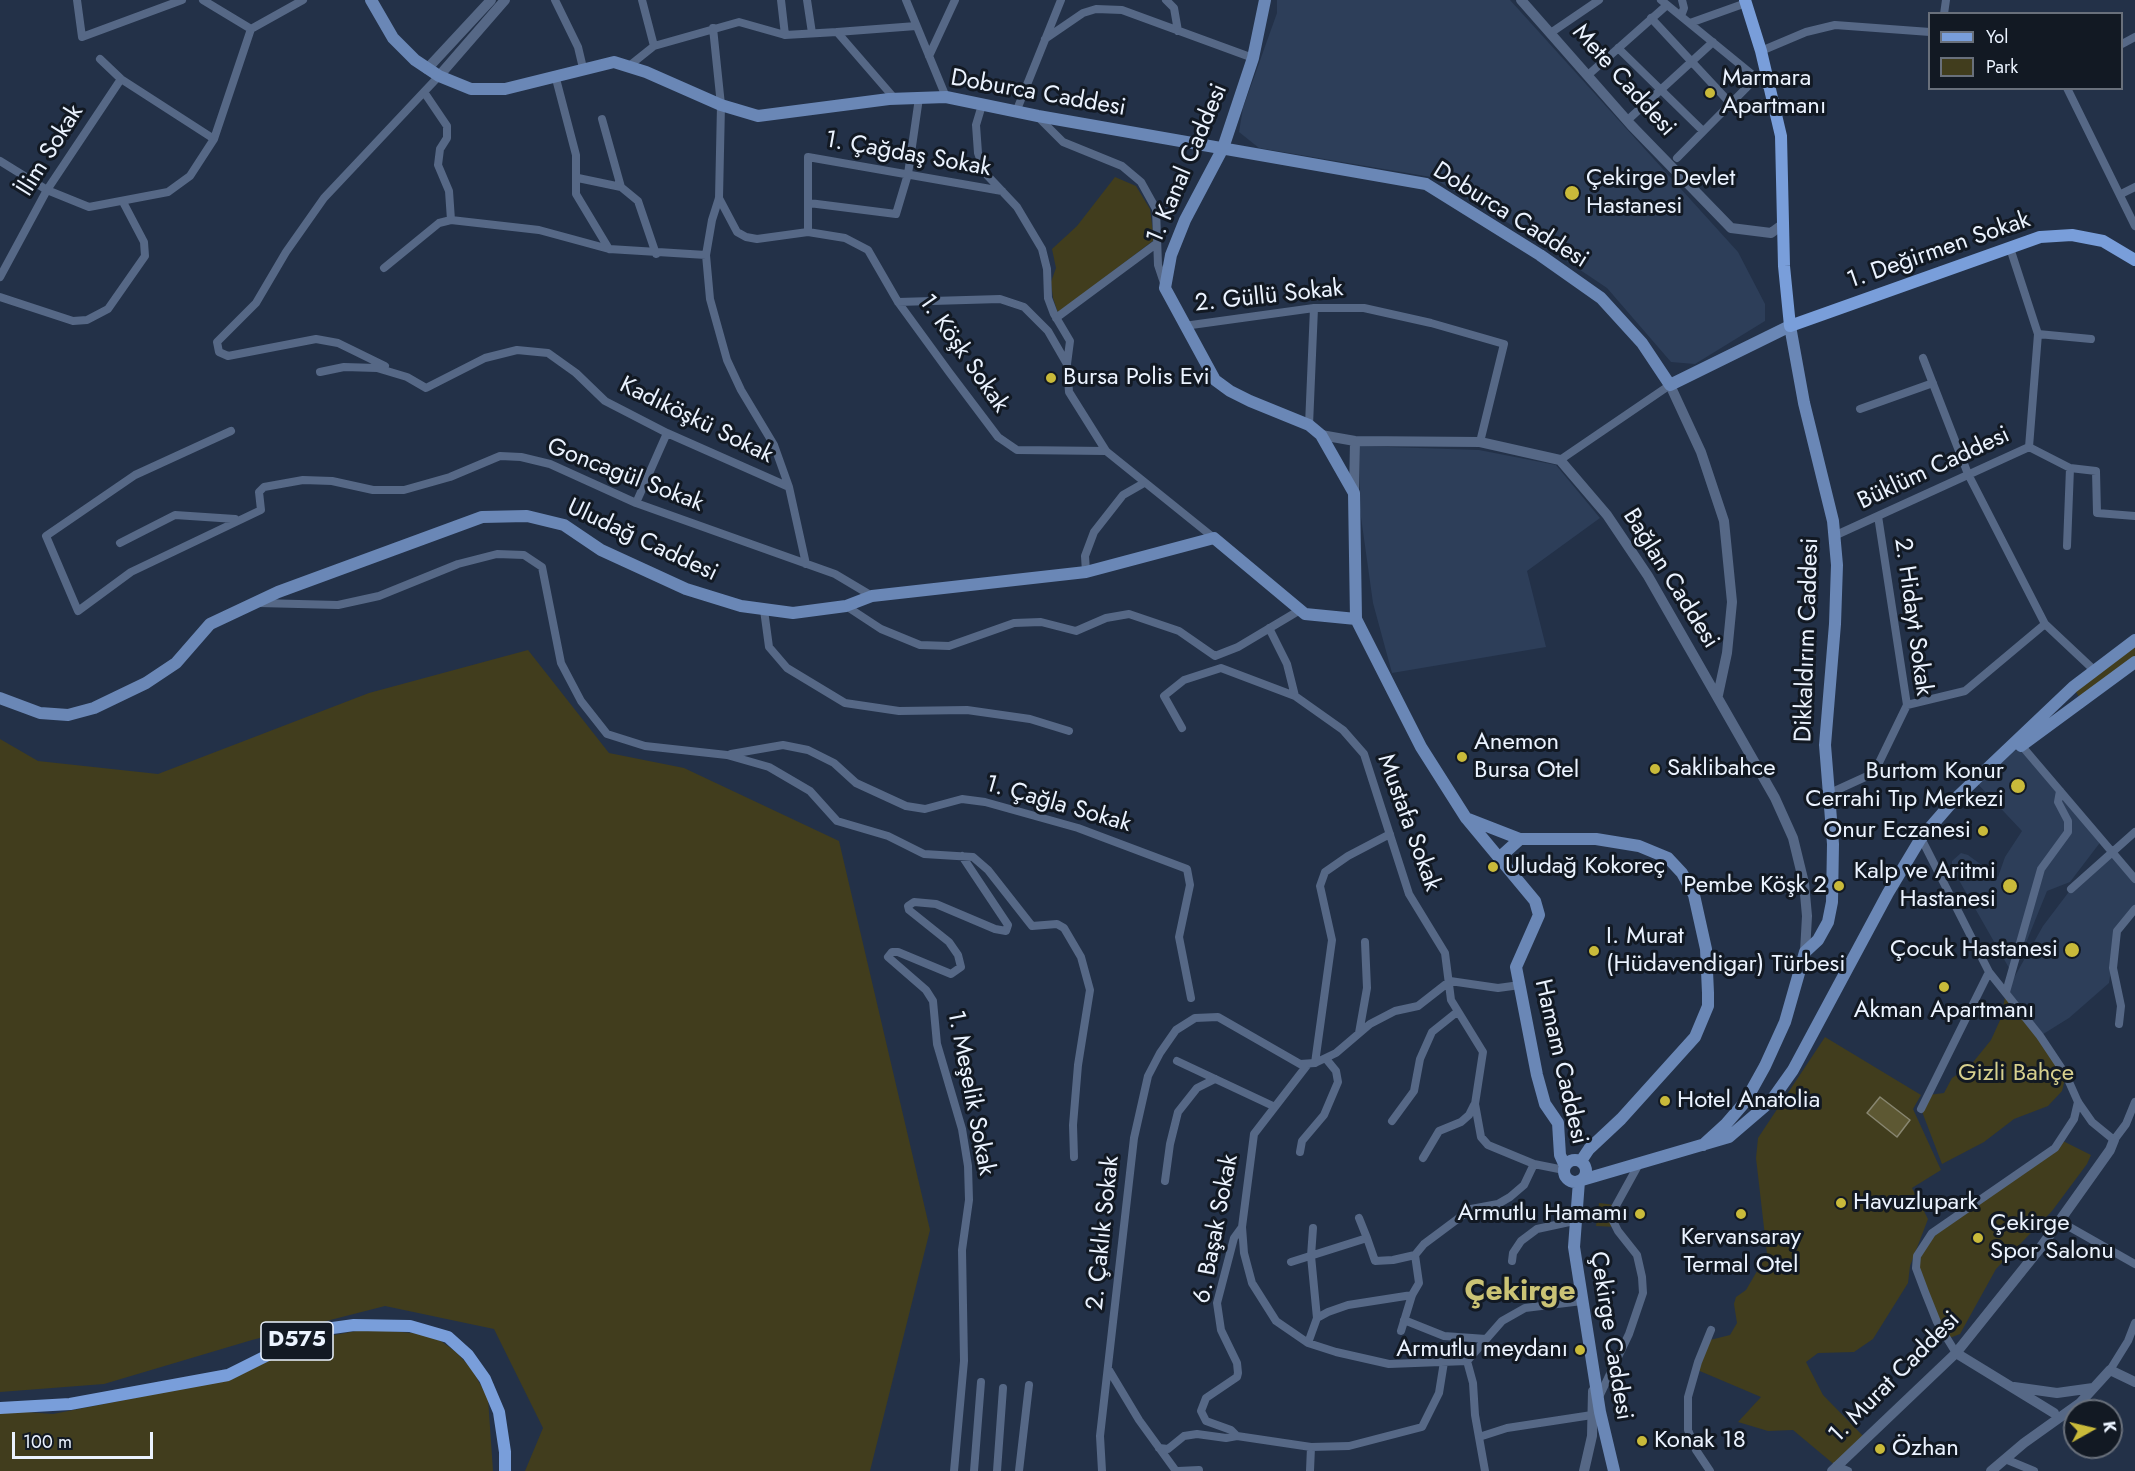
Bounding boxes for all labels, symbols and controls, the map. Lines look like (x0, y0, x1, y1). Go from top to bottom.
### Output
legend (1928, 12, 2123, 90)
street label: Mete Caddesi (1565, 19, 1681, 143)
text: Yol (1986, 24, 2008, 50)
text: Park (1986, 54, 2018, 80)
street label: Doburca Caddesi (948, 64, 1128, 124)
place label: Marmara Apartmanı (1722, 65, 1826, 121)
street label: 1. Kanal Caddesi (1141, 80, 1235, 248)
marker: Marmara Apartmanı (1703, 86, 1717, 100)
street label: İlim Sokak (12, 100, 90, 202)
street label: 1. Çağdaş Sokak (823, 126, 993, 184)
street label: Doburca Caddesi (1427, 157, 1593, 275)
place label: Çekirge Devlet Hastanesi (1586, 165, 1735, 221)
marker: Çekirge Devlet Hastanesi (1563, 184, 1581, 202)
street label: 1. Değirmen Sokak (1844, 206, 2034, 296)
street label: 2. Güllü Sokak (1193, 275, 1345, 319)
street label: 1. Köşk Sokak (912, 289, 1014, 419)
place label: Bursa Polis Evi (1063, 364, 1210, 392)
street label: Kadıköşkü Sokak (615, 371, 777, 471)
marker: Bursa Polis Evi (1044, 371, 1058, 385)
street label: Büklüm Caddesi (1854, 421, 2014, 517)
street label: Goncagül Sokak (543, 433, 707, 519)
street label: Uludağ Caddesi (562, 494, 722, 588)
street label: Bağlan Caddesi (1616, 504, 1724, 654)
street label: 2. Hidayt Sokak (1887, 536, 1937, 698)
street label: Dikkaldırım Caddesi (1790, 537, 1826, 743)
place label: Anemon Bursa Otel (1474, 729, 1579, 785)
marker: Anemon Bursa Otel (1455, 750, 1469, 764)
street label: Mustafa Sokak (1370, 751, 1446, 895)
place label: Saklibahce (1667, 755, 1776, 783)
place label: Burtom Konur Cerrahi Tıp Merkezi (1805, 758, 2004, 814)
marker: Saklibahce (1648, 762, 1662, 776)
street label: 1. Çağla Sokak (982, 770, 1134, 840)
marker: Burtom Konur Cerrahi Tıp Merkezi (2009, 777, 2027, 795)
place label: Onur Eczanesi (1823, 817, 1971, 845)
marker: Onur Eczanesi (1976, 824, 1990, 838)
place label: Uludağ Kokoreç (1505, 853, 1665, 881)
place label: Kalp ve Aritmi Hastanesi (1854, 858, 1996, 914)
marker: Uludağ Kokoreç (1486, 860, 1500, 874)
place label: Pembe Köşk 2 (1683, 872, 1827, 900)
marker: Kalp ve Aritmi Hastanesi (2001, 877, 2019, 895)
marker: Pembe Köşk 2 (1832, 879, 1846, 893)
place label: I. Murat (Hüdavendigar) Türbesi (1606, 923, 1845, 979)
place label: Çocuk Hastanesi (1890, 936, 2058, 964)
marker: Çocuk Hastanesi (2063, 941, 2081, 959)
marker: I. Murat (Hüdavendigar) Türbesi (1587, 944, 1601, 958)
street label: Hamam Caddesi (1527, 977, 1593, 1147)
marker: Akman Apartmanı (1937, 980, 1951, 994)
place label: Akman Apartmanı (1854, 997, 2034, 1025)
street label: 1. Meşelik Sokak (940, 1008, 1000, 1178)
park label: Gizli Bahçe (1958, 1060, 2074, 1088)
place label: Hotel Anatolia (1677, 1087, 1820, 1115)
marker: Hotel Anatolia (1658, 1094, 1672, 1108)
street label: 6. Başak Sokak (1188, 1152, 1246, 1306)
street label: 2. Çaklık Sokak (1082, 1154, 1126, 1312)
place label: Havuzlupark (1853, 1189, 1978, 1217)
marker: Havuzlupark (1834, 1196, 1848, 1210)
place label: Armutlu Hamamı (1458, 1200, 1628, 1228)
marker: Armutlu Hamamı (1633, 1207, 1647, 1221)
marker: Kervansaray Termal Otel (1734, 1207, 1748, 1221)
place label: Çekirge Spor Salonu (1990, 1210, 2114, 1266)
place label: Kervansaray Termal Otel (1681, 1224, 1801, 1280)
marker: Çekirge Spor Salonu (1971, 1231, 1985, 1245)
street label: Çekirge Caddesi (1582, 1250, 1638, 1422)
district label: Çekirge (1464, 1275, 1576, 1311)
street label: 1. Murat Caddesi (1823, 1306, 1967, 1450)
road number: D575 (261, 1322, 333, 1360)
place label: Armutlu meydanı (1396, 1336, 1568, 1364)
marker: Armutlu meydanı (1573, 1343, 1587, 1357)
north arrow (2063, 1399, 2123, 1459)
scale bar (15, 1420, 156, 1458)
text: K (2097, 1420, 2122, 1434)
place label: Konak 18 (1654, 1427, 1746, 1455)
text: 100 m (23, 1429, 72, 1455)
marker: Konak 18 (1635, 1434, 1649, 1448)
place label: Özhan (1892, 1435, 1959, 1463)
marker: Özhan (1873, 1442, 1887, 1456)

